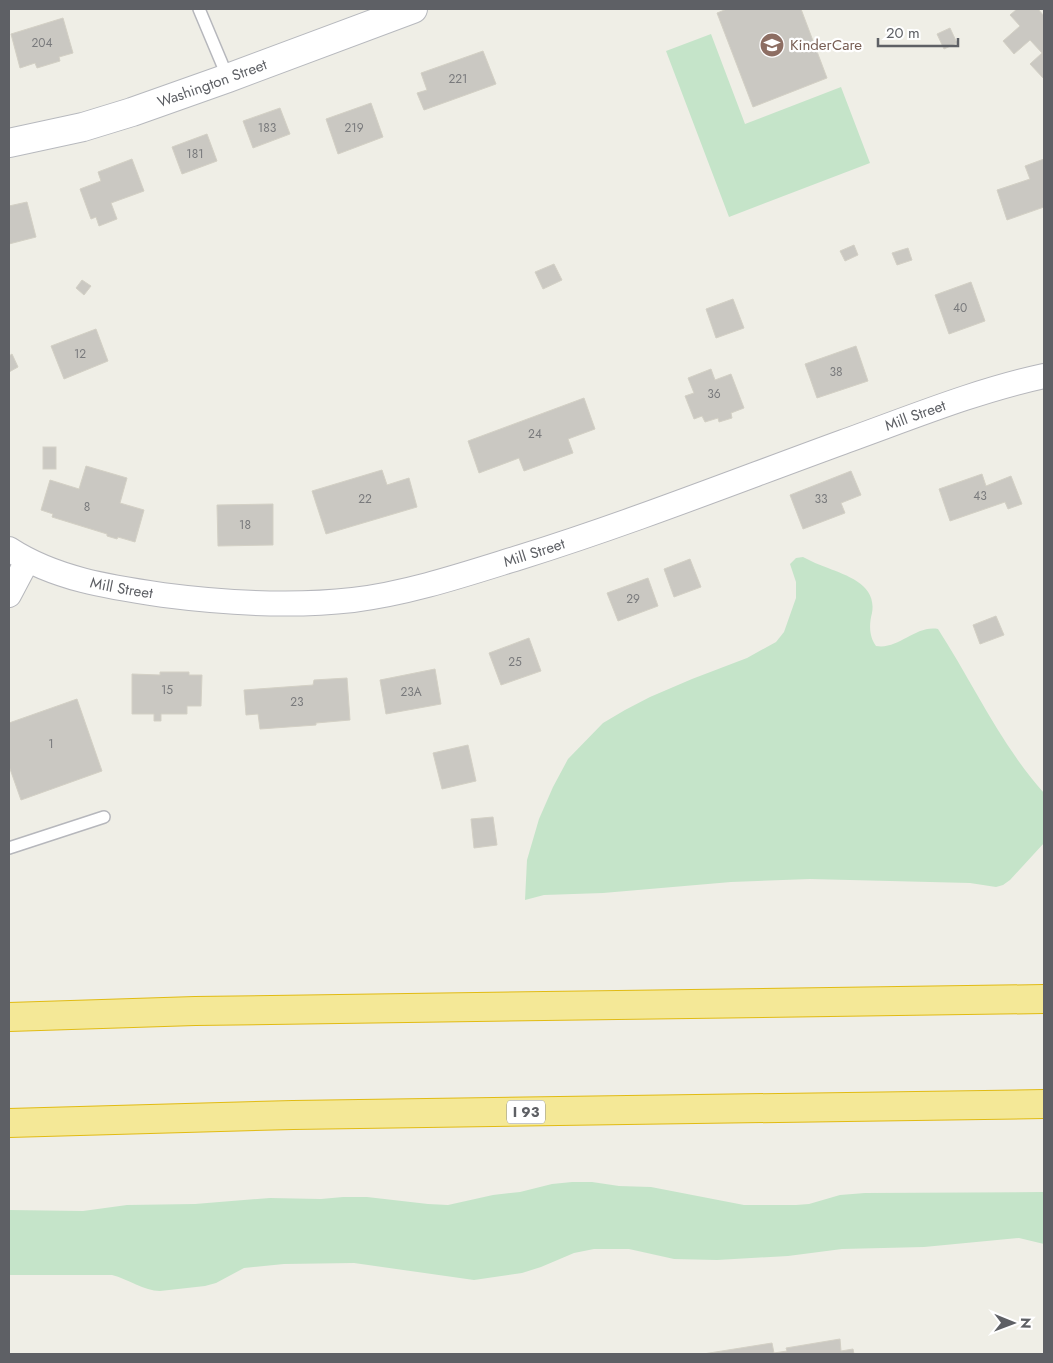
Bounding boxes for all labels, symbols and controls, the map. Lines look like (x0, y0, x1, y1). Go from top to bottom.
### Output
scale bar (878, 15, 958, 47)
text: 20 m (886, 22, 920, 44)
school or university icon: KinderCare (759, 32, 785, 58)
house number: 204 (31, 34, 53, 52)
place label: KinderCare (790, 34, 862, 56)
street label: Washington Street (154, 53, 270, 113)
house number: 221 (448, 70, 468, 88)
house number: 183 (258, 119, 277, 137)
house number: 219 (344, 119, 364, 137)
house number: 181 (186, 145, 204, 163)
house number: 40 (953, 299, 967, 317)
house number: 12 (74, 345, 86, 363)
house number: 38 (829, 363, 843, 381)
house number: 36 (707, 385, 721, 403)
street label: Mill Street (882, 394, 949, 437)
house number: 24 (528, 425, 542, 443)
house number: 43 (973, 487, 987, 505)
house number: 22 (358, 490, 372, 508)
house number: 33 (814, 490, 828, 508)
house number: 8 (84, 498, 90, 516)
house number: 18 (239, 516, 251, 534)
street label: Mill Street (501, 532, 568, 573)
street label: Mill Street (88, 571, 155, 604)
house number: 29 (626, 590, 640, 608)
house number: 25 (508, 653, 522, 671)
house number: 15 (161, 681, 173, 699)
house number: 23A (400, 683, 422, 701)
house number: 23 (290, 693, 304, 711)
house number: 1 (48, 735, 54, 753)
road number: I 93 (507, 1100, 545, 1124)
north arrow (988, 1298, 1038, 1348)
text: N (1016, 1317, 1036, 1329)

